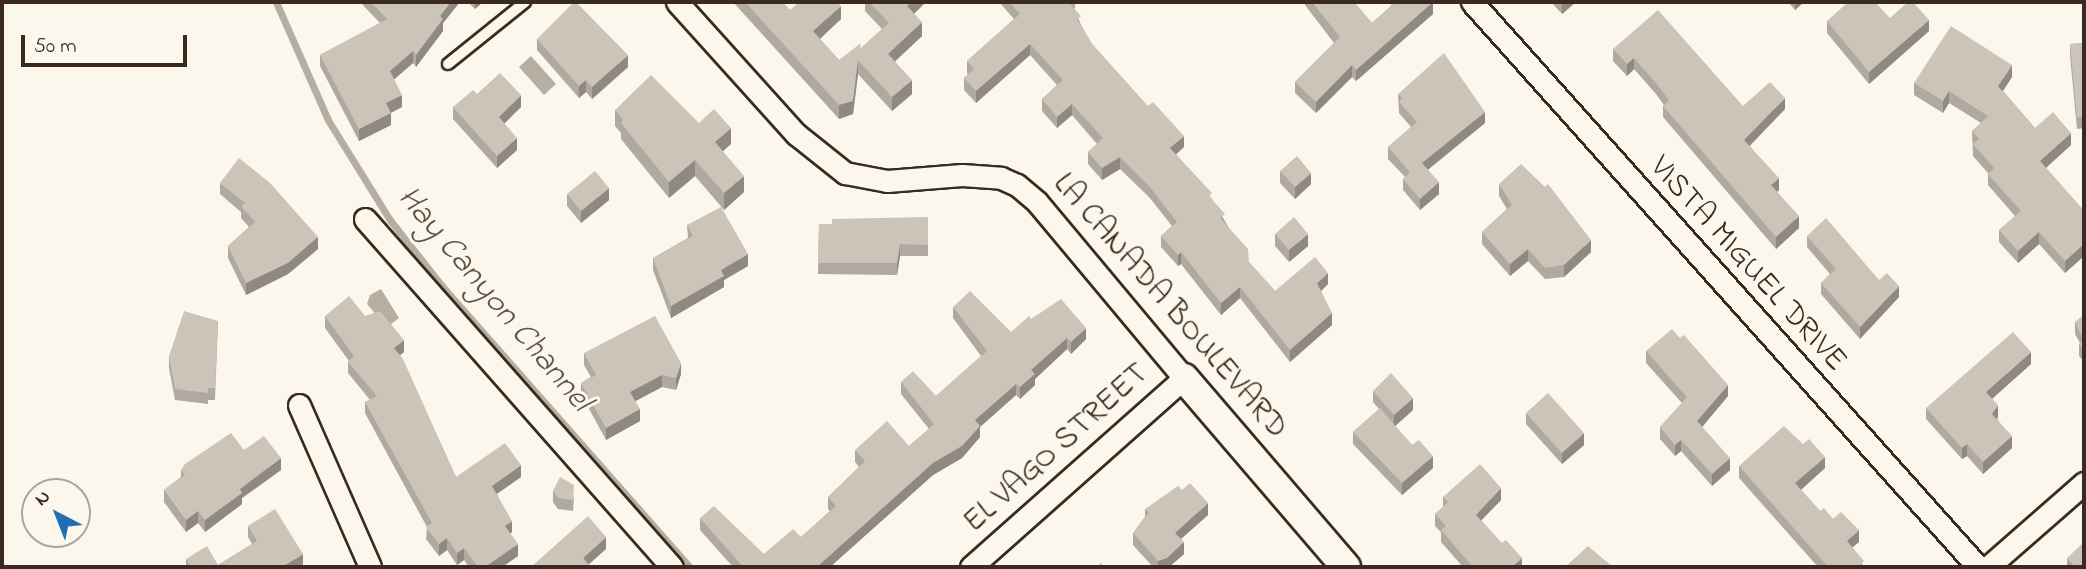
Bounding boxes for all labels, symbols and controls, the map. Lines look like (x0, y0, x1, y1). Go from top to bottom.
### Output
scale bar (24, 21, 191, 65)
text: 50 m (34, 32, 77, 62)
street label: VISTA MIGUEL DRIVE (1640, 149, 1854, 381)
street label: LA CANADA BOULEVARD (1043, 166, 1295, 448)
water label: Hay Canyon Channel (387, 180, 599, 420)
street label: EL VAGO STREET (957, 356, 1157, 542)
north arrow (21, 478, 91, 548)
text: N (29, 484, 57, 513)

